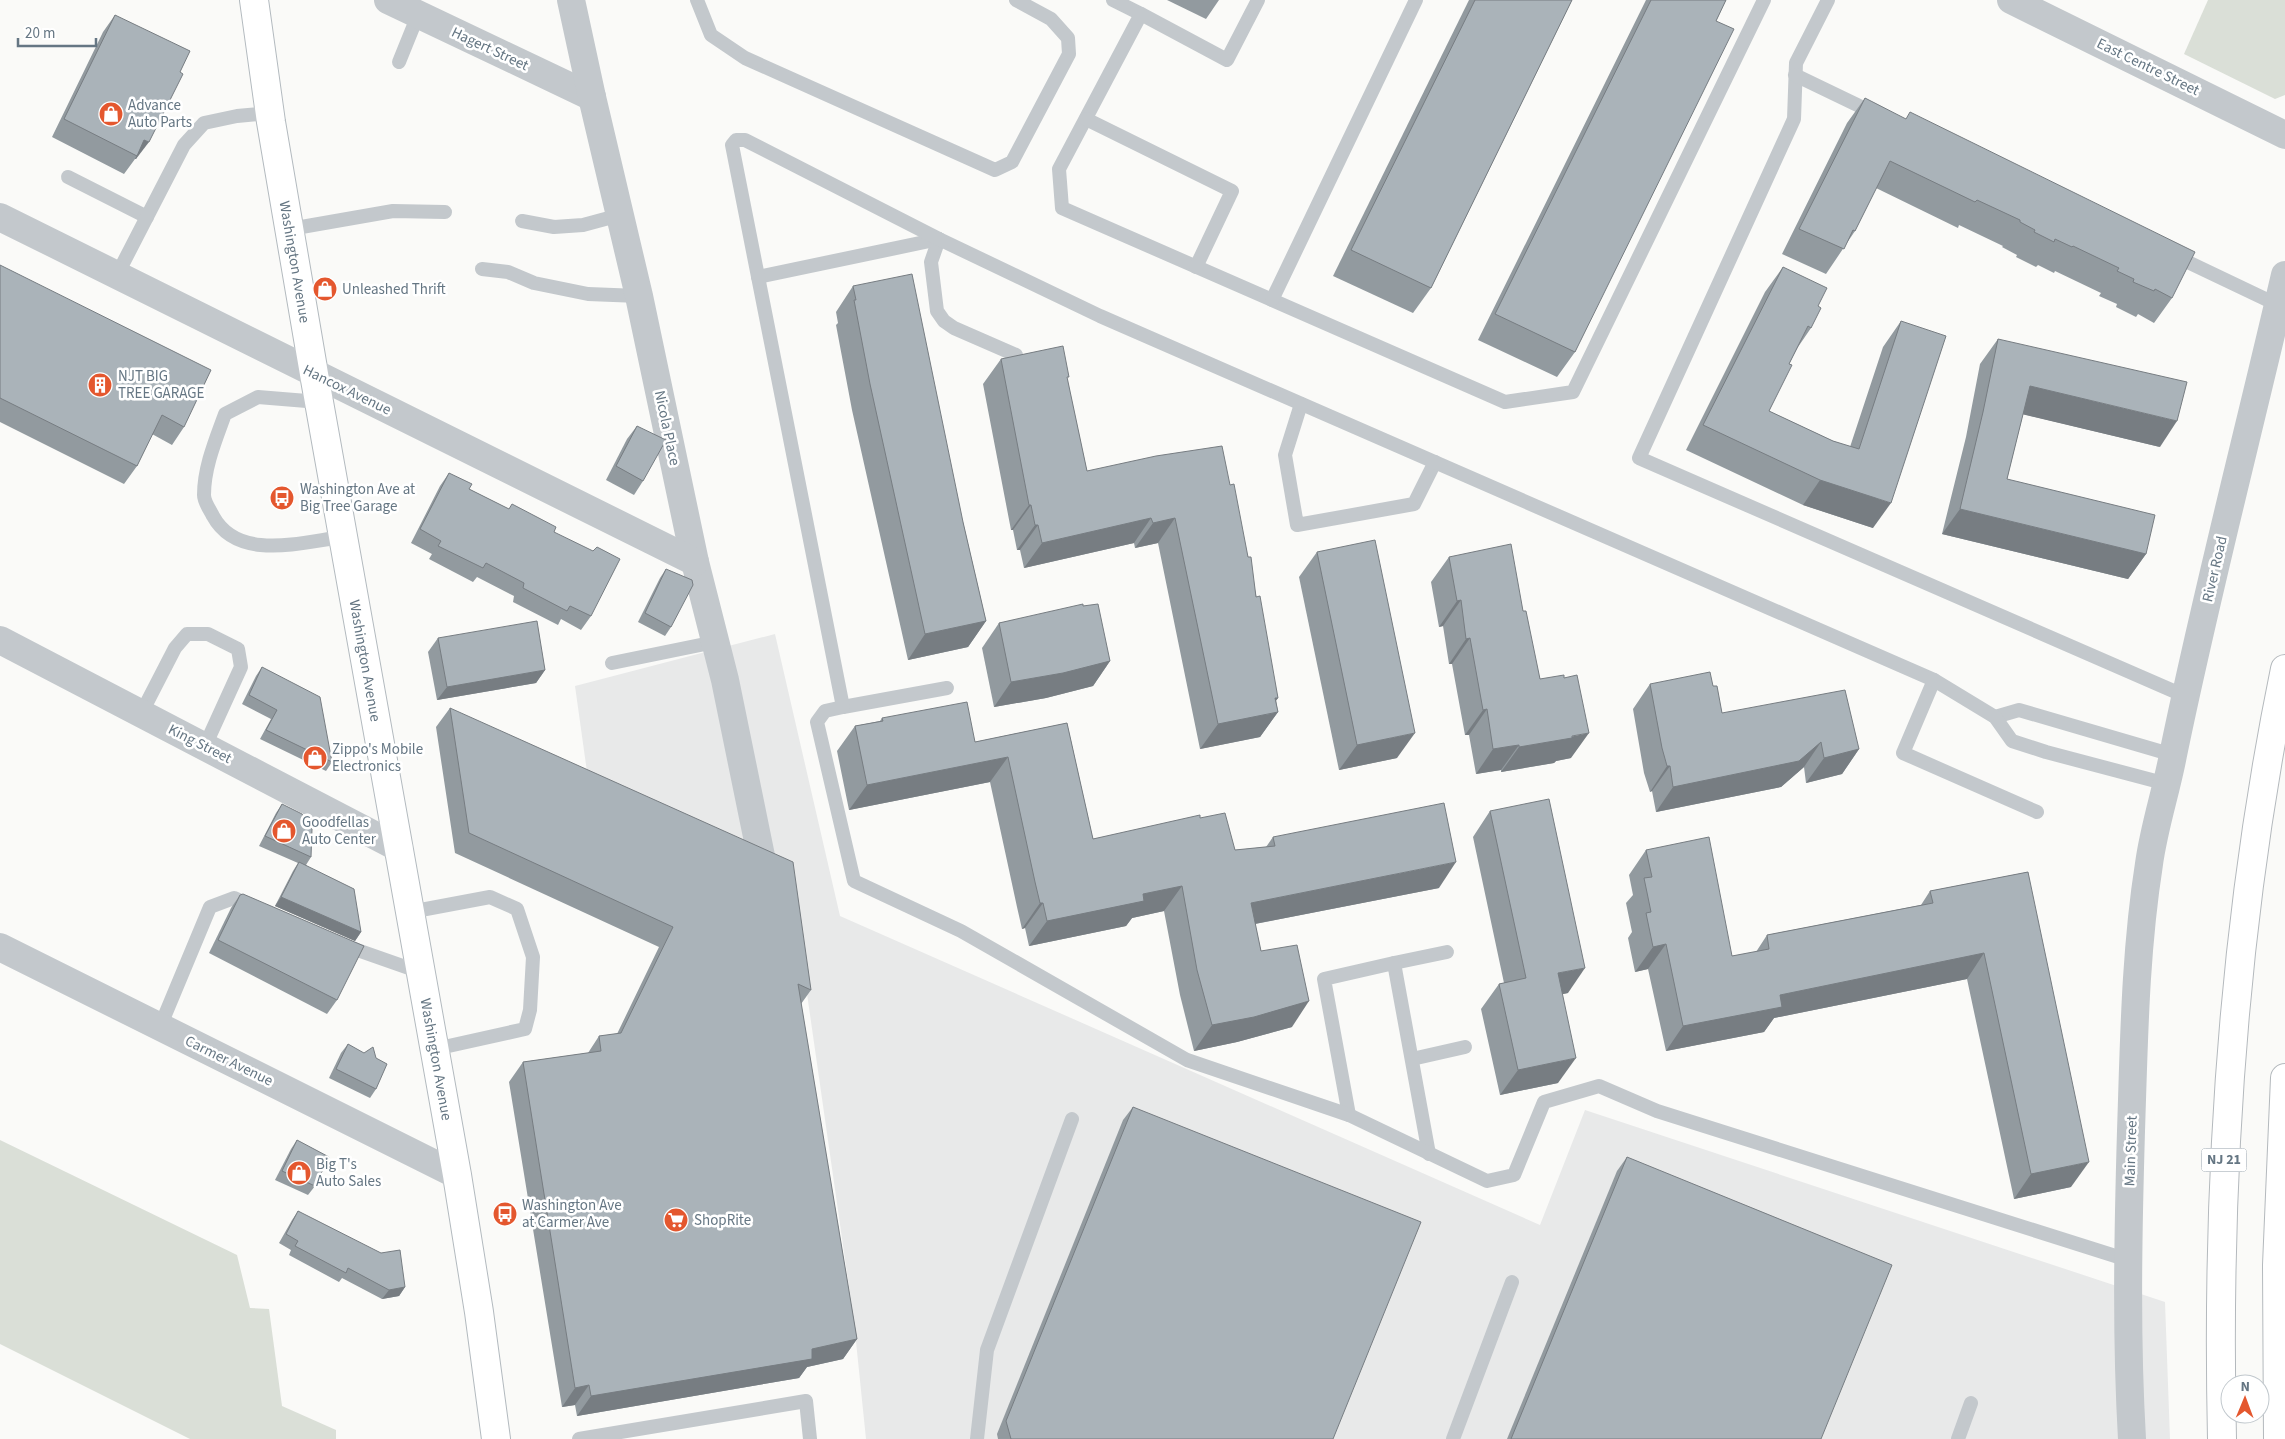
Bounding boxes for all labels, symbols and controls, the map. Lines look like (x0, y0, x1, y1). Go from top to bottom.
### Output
scale bar (18, 15, 95, 47)
street label: Hagert Street (448, 22, 532, 76)
text: 20 m (25, 23, 55, 44)
street label: East Centre Street (2093, 33, 2203, 101)
place label: Advance Auto Parts (128, 95, 192, 133)
shop icon: Advance Auto Parts (98, 101, 124, 127)
street label: Washington Avenue (274, 199, 316, 324)
shop icon: Unleashed Thrift (312, 276, 338, 302)
place label: Unleashed Thrift (342, 279, 446, 300)
street label: Hancox Avenue (299, 360, 395, 420)
place label: NJT BIG TREE GARAGE (118, 366, 204, 404)
building icon: NJT BIG TREE GARAGE (87, 372, 113, 398)
street label: Nicola Place (649, 389, 685, 467)
place label: Washington Ave at Big Tree Garage (300, 479, 415, 517)
bus stop icon: Washington Ave at Big Tree Garage (269, 485, 295, 511)
street label: River Road (2197, 534, 2233, 604)
street label: Washington Avenue (344, 598, 386, 723)
street label: King Street (165, 719, 235, 769)
place label: Zippo's Mobile Electronics (332, 739, 423, 777)
shop icon: Zippo's Mobile Electronics (302, 745, 328, 771)
place label: Goodfellas Auto Center (302, 812, 377, 850)
shop icon: Goodfellas Auto Center (271, 818, 297, 844)
street label: Washington Avenue (415, 997, 458, 1122)
street label: Carmer Avenue (181, 1031, 277, 1091)
street label: Main Street (2119, 1115, 2143, 1187)
road number: NJ 21 (2202, 1148, 2246, 1172)
place label: Big T's Auto Sales (316, 1154, 381, 1192)
shop icon: Big T's Auto Sales (286, 1160, 312, 1186)
place label: Washington Ave at Carmer Ave (522, 1195, 622, 1233)
bus stop icon: Washington Ave at Carmer Ave (492, 1201, 518, 1227)
supermarket icon: ShopRite (663, 1207, 689, 1233)
place label: ShopRite (694, 1210, 751, 1231)
north arrow (2220, 1374, 2270, 1424)
text: N (2240, 1377, 2250, 1397)

